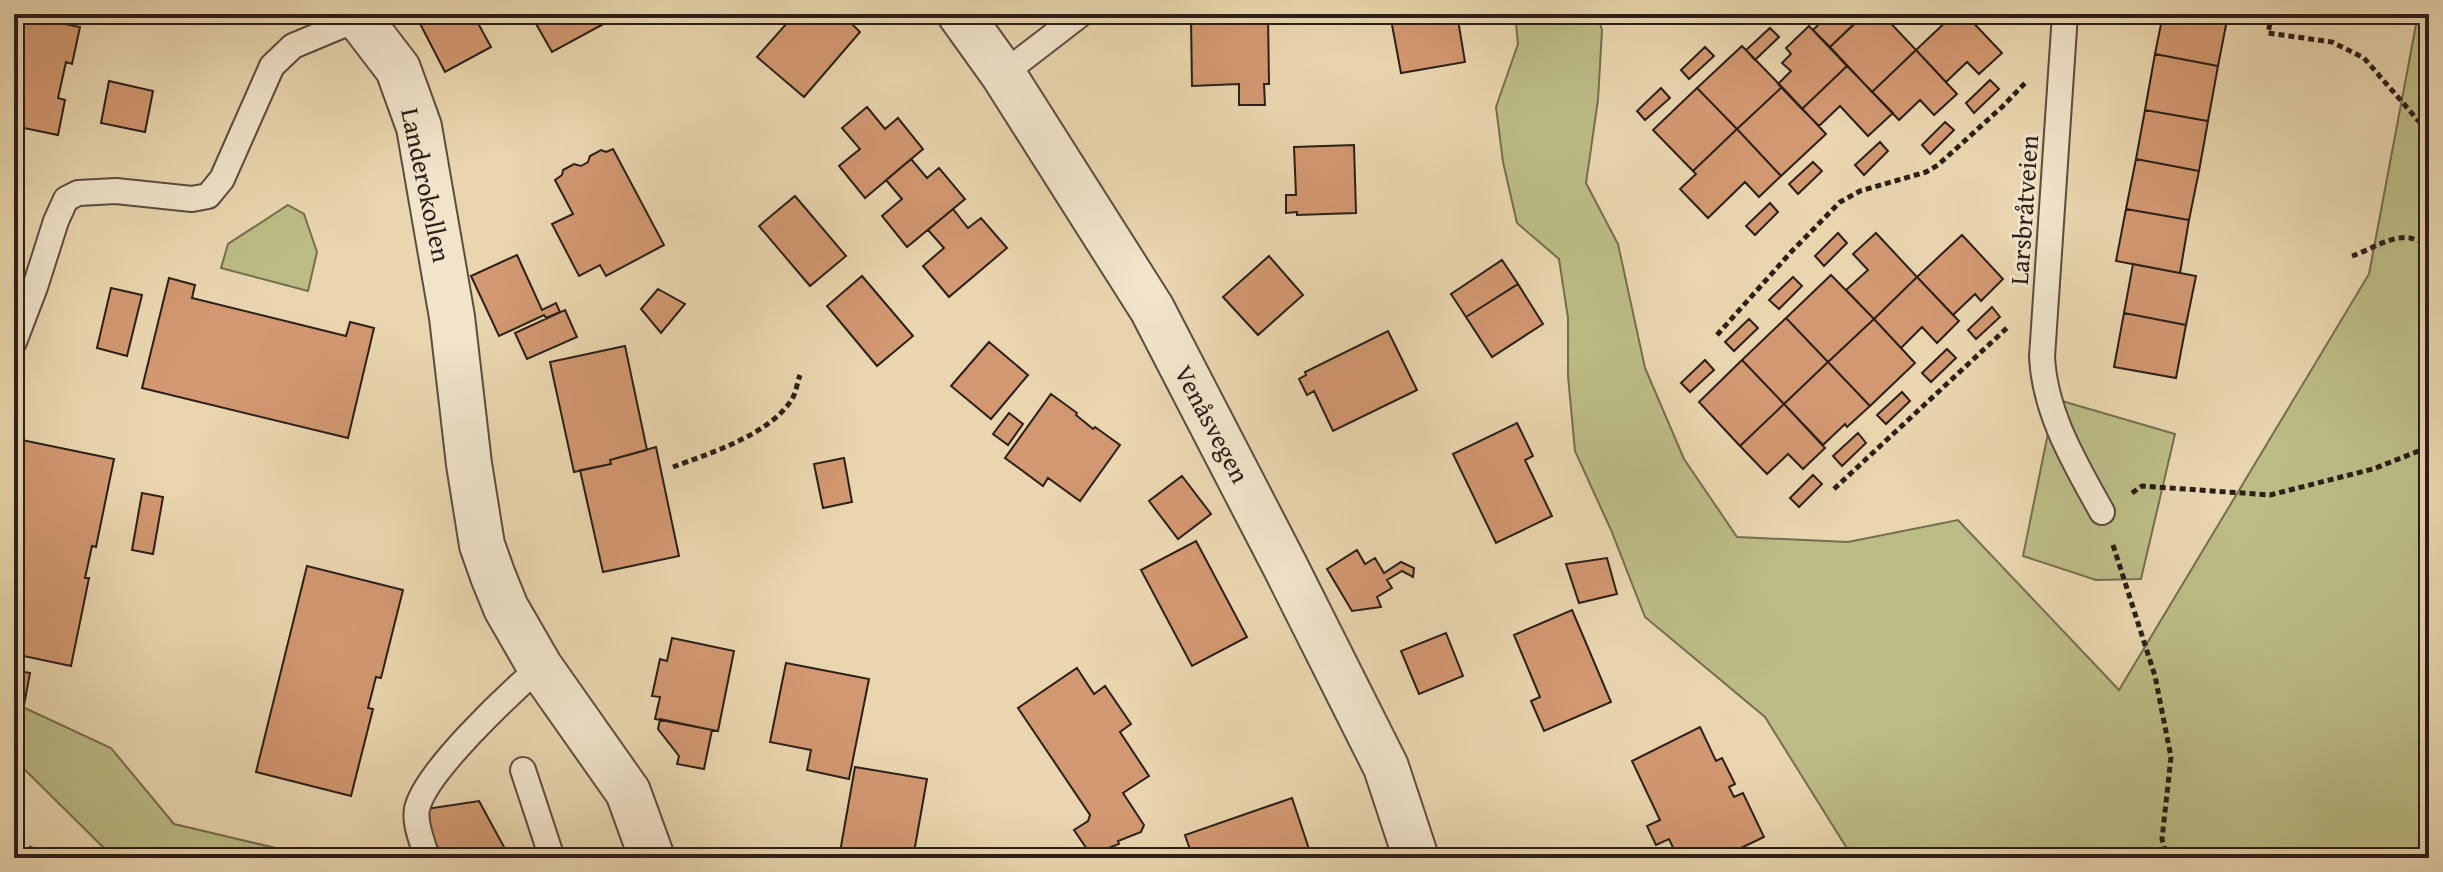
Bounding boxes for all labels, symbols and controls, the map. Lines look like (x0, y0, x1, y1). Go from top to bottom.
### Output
street label: Landerokollen (391, 104, 462, 266)
street label: Larsbråtveien (1999, 133, 2048, 286)
street label: Venåsvegen (1165, 358, 1260, 490)

